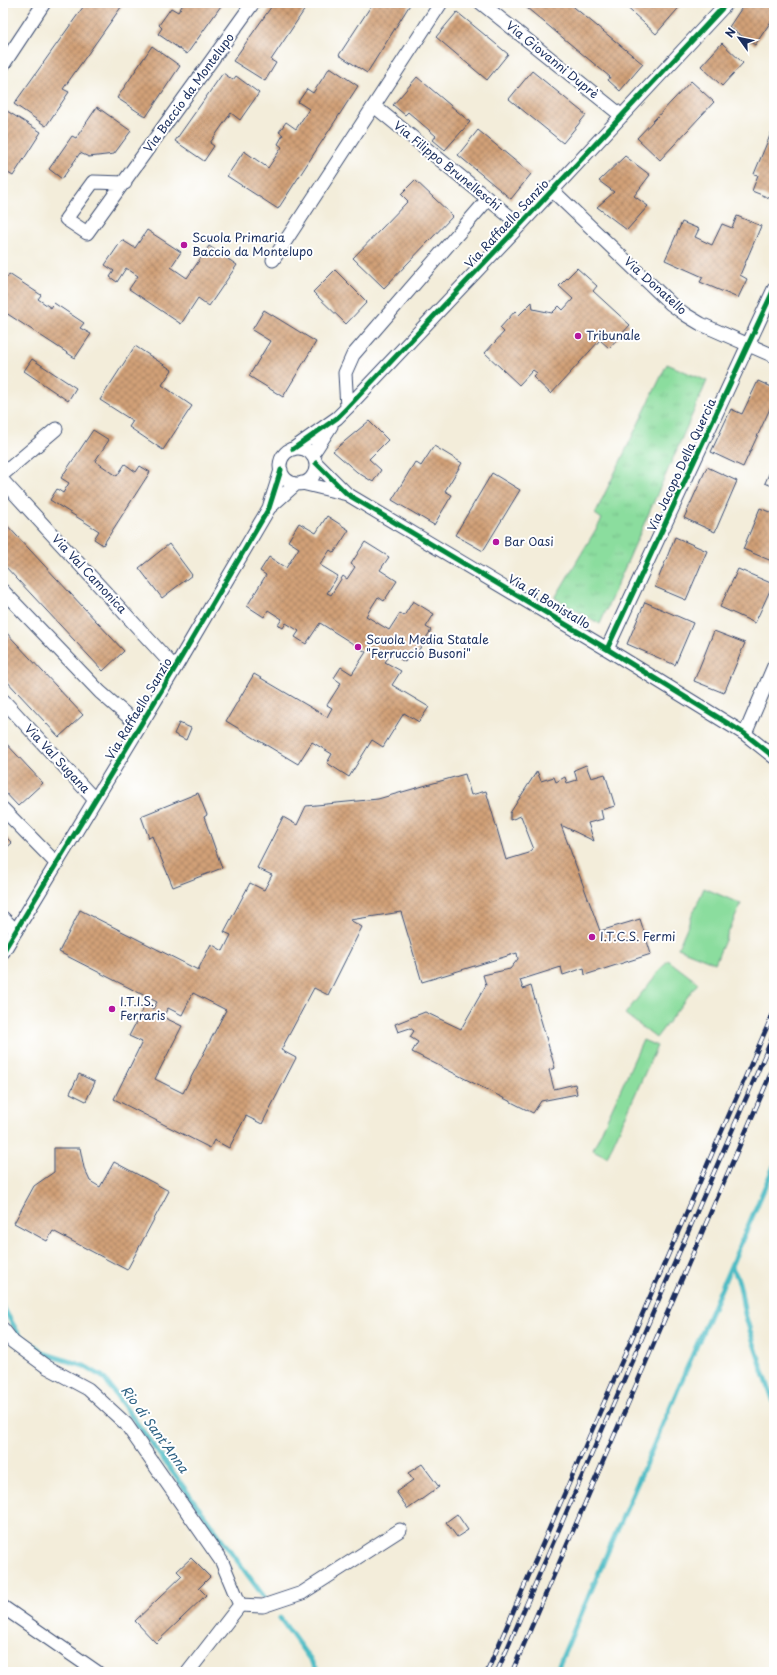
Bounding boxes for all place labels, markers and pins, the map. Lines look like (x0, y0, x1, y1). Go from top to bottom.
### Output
place label: Scuola Primaria Baccio da Montelupo (192, 228, 313, 260)
marker: Scuola Primaria Baccio da Montelupo (179, 240, 189, 250)
place label: Tribunale (586, 326, 641, 344)
marker: Tribunale (573, 331, 583, 341)
place label: Bar Oasi (504, 532, 554, 550)
marker: Bar Oasi (491, 537, 501, 547)
place label: Scuola Media Statale "Ferruccio Busoni" (366, 630, 489, 662)
marker: Scuola Media Statale "Ferruccio Busoni" (353, 642, 363, 652)
place label: I.T.C.S. Fermi (600, 927, 676, 945)
marker: I.T.C.S. Fermi (587, 932, 597, 942)
place label: I.T.I.S. Ferraris (120, 992, 166, 1024)
marker: I.T.I.S. Ferraris (107, 1004, 117, 1014)

